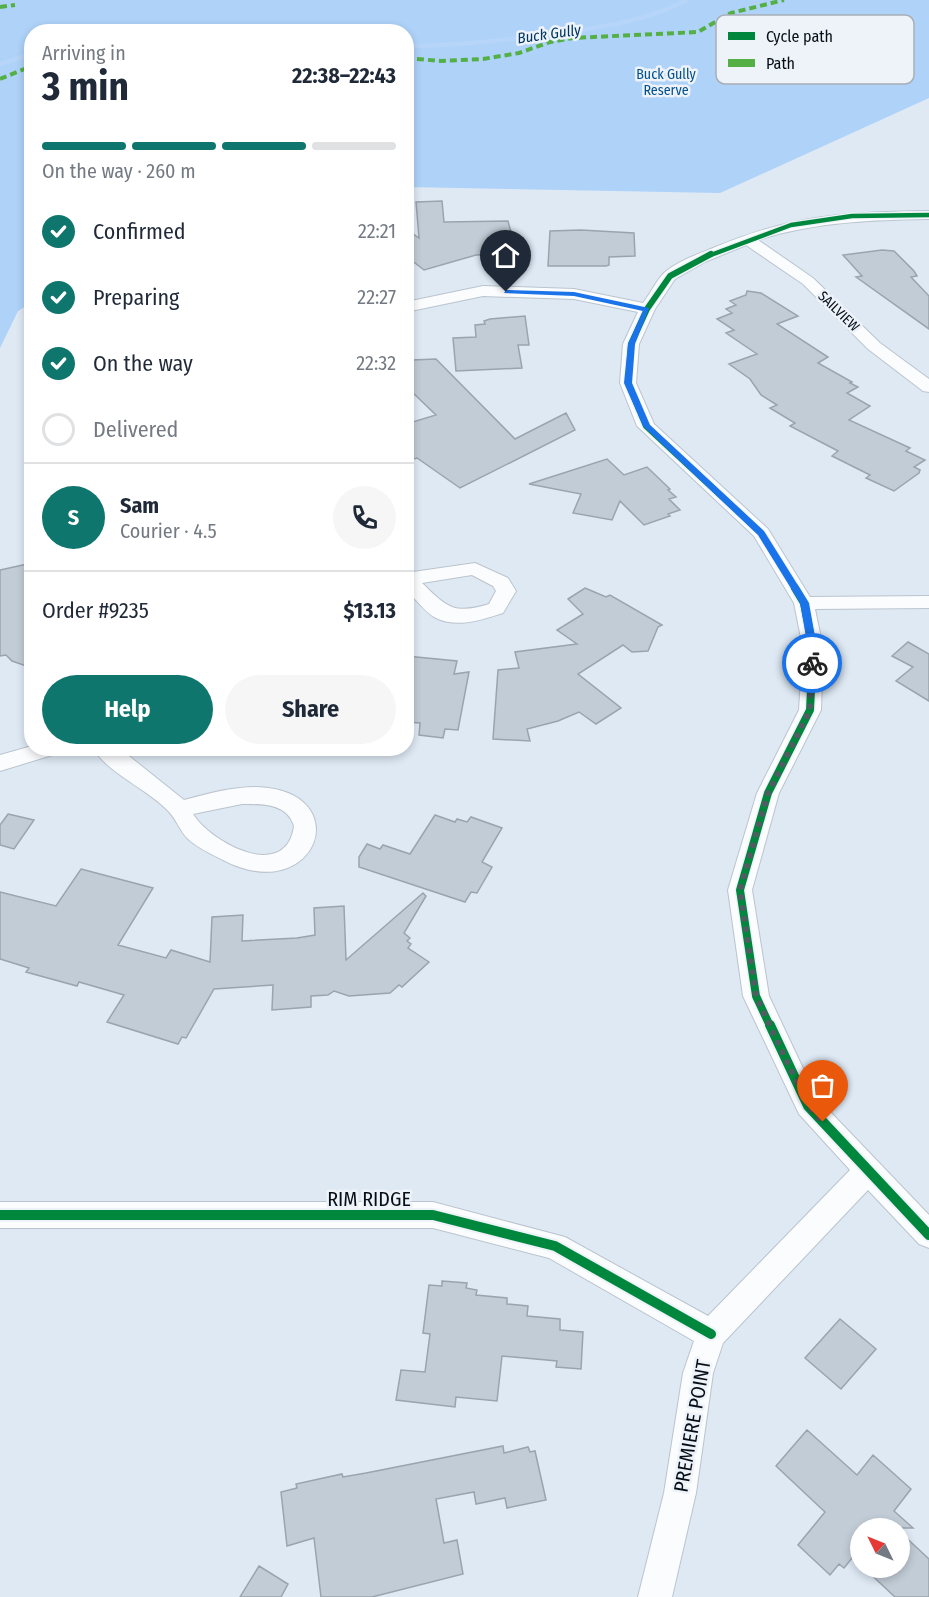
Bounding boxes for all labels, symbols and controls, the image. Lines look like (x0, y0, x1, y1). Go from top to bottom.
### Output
legend (716, 15, 914, 84)
water label: Buck Gully (516, 20, 583, 47)
text: Cycle path (766, 27, 833, 46)
text: Arriving in (42, 41, 126, 65)
text: Path (766, 54, 795, 73)
text: 22:38–22:43 (292, 62, 396, 89)
text: 3 min (42, 64, 129, 110)
park label: Buck Gully Reserve (636, 66, 697, 99)
text: On the way · 260 m (42, 159, 196, 183)
icon: check (42, 215, 75, 248)
text: Confirmed (93, 218, 186, 245)
text: 22:21 (358, 219, 396, 243)
pin (480, 230, 531, 292)
icon: home (489, 239, 522, 272)
icon: check (42, 281, 75, 314)
text: Preparing (93, 284, 179, 311)
text: 22:27 (357, 285, 396, 309)
street label: SAILVIEW (814, 288, 863, 336)
icon: check (42, 347, 75, 380)
text: On the way (93, 350, 193, 377)
text: 22:32 (356, 351, 396, 375)
text: Delivered (93, 416, 178, 443)
button: phone (333, 486, 396, 549)
text: Sam (120, 492, 159, 519)
text: S (68, 504, 79, 531)
text: Courier · 4.5 (120, 519, 217, 543)
text: Order #9235 (42, 597, 149, 624)
text: $13.13 (344, 597, 396, 624)
courier (782, 633, 842, 693)
icon: bike (796, 647, 829, 680)
button: Help (42, 675, 213, 744)
button: Share (225, 675, 396, 744)
pin (797, 1060, 848, 1122)
icon: bag (806, 1069, 839, 1102)
street label: RIM RIDGE (327, 1187, 411, 1211)
street label: PREMIERE POINT (669, 1357, 716, 1494)
north arrow (850, 1518, 910, 1578)
map controls (850, 1518, 910, 1578)

